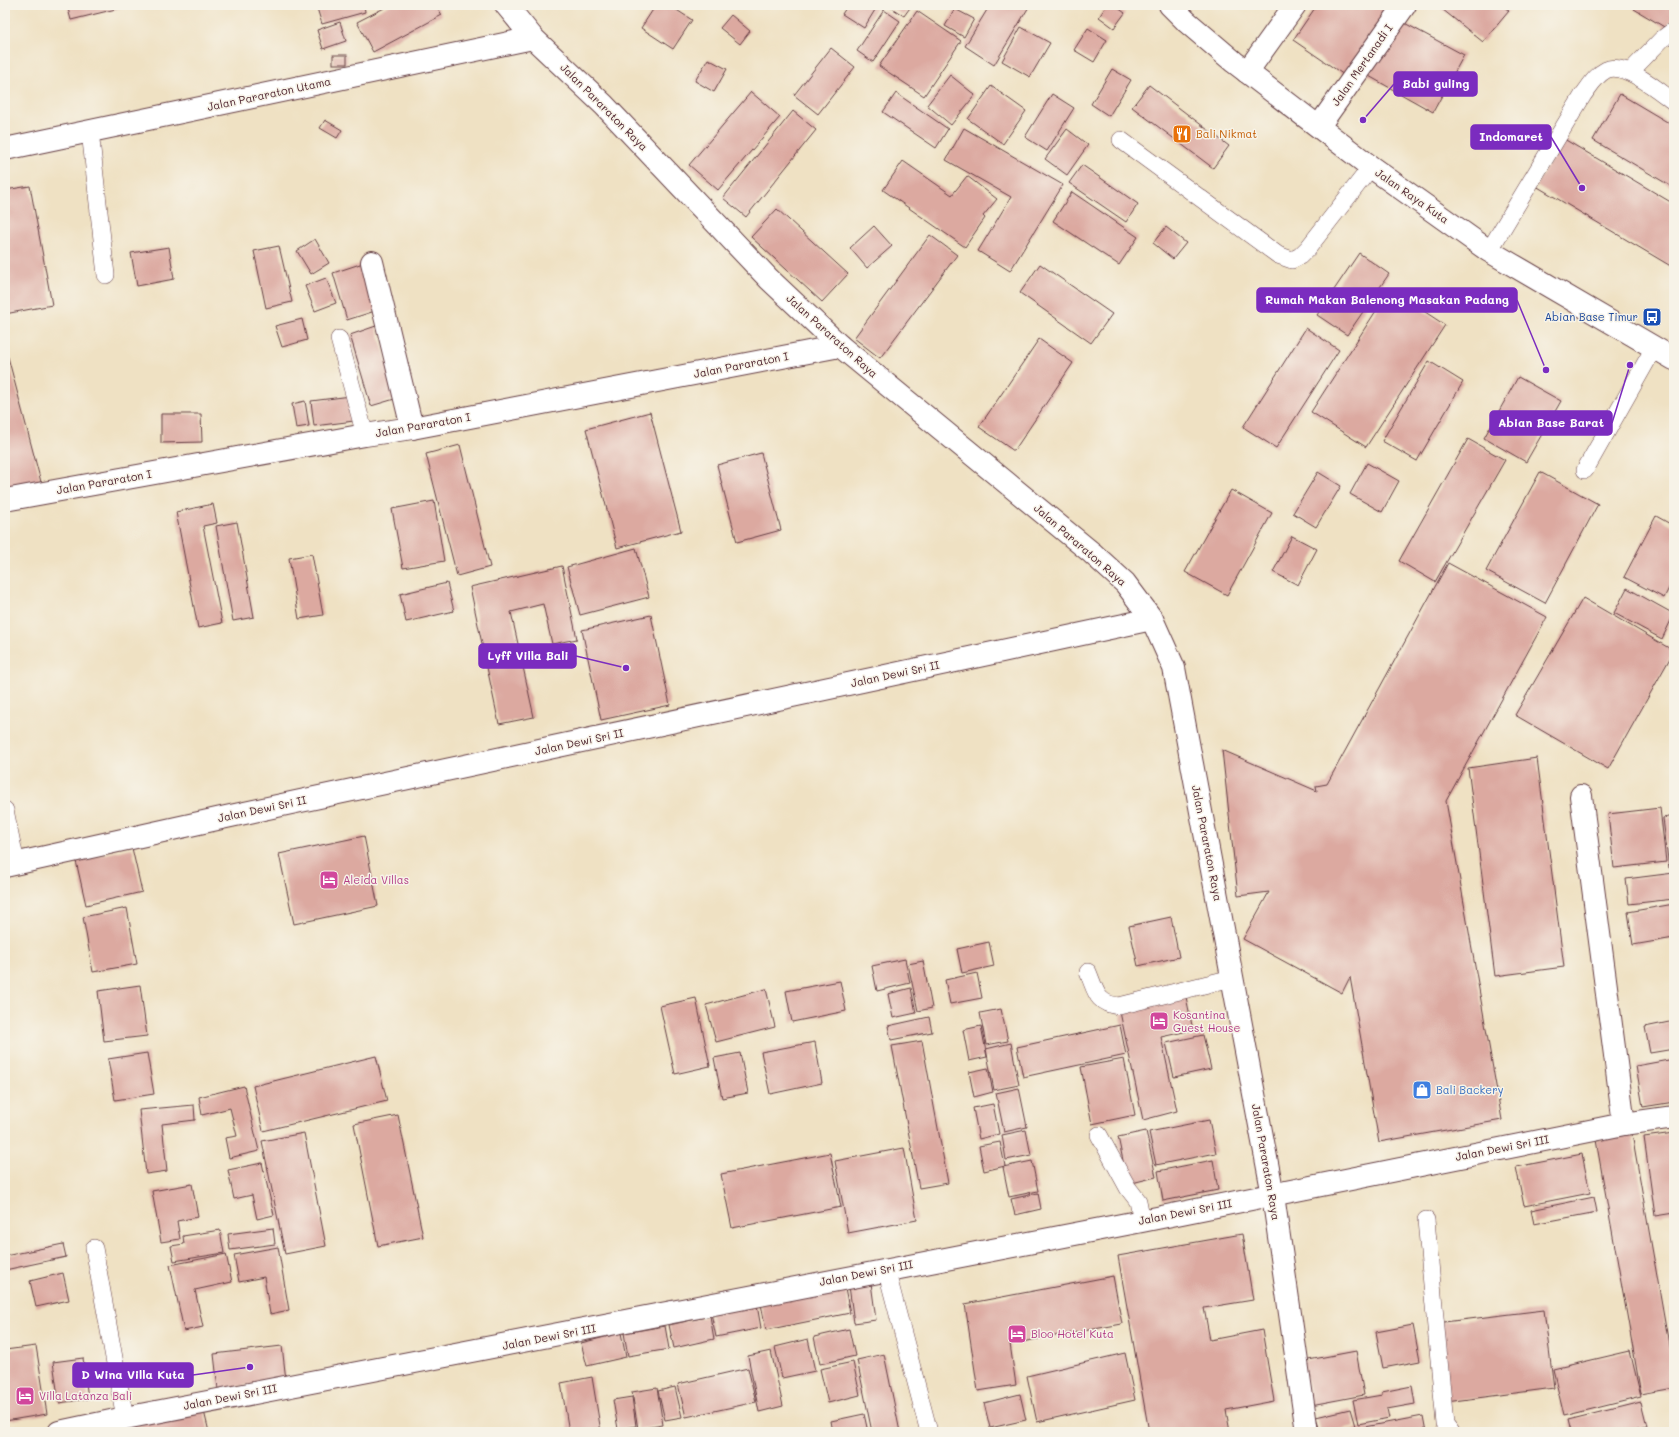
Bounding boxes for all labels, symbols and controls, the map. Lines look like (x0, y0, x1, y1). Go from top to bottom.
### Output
street label: Jalan Mertanadi I (1328, 21, 1396, 109)
street label: Jalan Pararaton Raya (557, 60, 651, 154)
callout: Babi guling (1394, 72, 1477, 96)
street label: Jalan Pararaton Utama (206, 73, 332, 114)
text: Babi guling (1403, 75, 1469, 91)
restaurant icon: Bali Nikmat (1171, 123, 1193, 145)
callout: Indomaret (1471, 125, 1551, 149)
place label: Bali Nikmat (1196, 126, 1257, 141)
text: Indomaret (1479, 128, 1543, 144)
street label: Jalan Raya Kuta (1373, 165, 1452, 227)
callout: Rumah Makan Balenong Masakan Padang (1257, 288, 1517, 312)
street label: Jalan Pararaton Raya (783, 291, 881, 381)
text: Rumah Makan Balenong Masakan Padang (1265, 291, 1509, 307)
bus stop icon: Abian Base Timur (1641, 306, 1663, 328)
place label: Abian Base Timur (1544, 309, 1638, 324)
street label: Jalan Pararaton I (692, 348, 790, 381)
street label: Jalan Pararaton I (374, 409, 472, 440)
callout: Abian Base Barat (1490, 411, 1612, 435)
text: Abian Base Barat (1498, 414, 1604, 430)
street label: Jalan Pararaton I (55, 466, 153, 497)
street label: Jalan Pararaton Raya (1031, 500, 1130, 589)
callout: Lyff Villa Bali (479, 644, 576, 668)
text: Lyff Villa Bali (488, 647, 568, 663)
street label: Jalan Dewi Sri II (849, 657, 941, 690)
street label: Jalan Dewi Sri II (533, 725, 625, 758)
street label: Jalan Pararaton Raya (1189, 784, 1226, 902)
street label: Jalan Dewi Sri II (216, 792, 308, 825)
hotel icon: Aleida Villas (318, 869, 340, 891)
place label: Aleida Villas (343, 872, 409, 887)
place label: Kosantina Guest House (1173, 1007, 1240, 1035)
hotel icon: Kosantina Guest House (1148, 1010, 1170, 1032)
shop icon: Bali Backery (1411, 1079, 1433, 1101)
place label: Bali Backery (1436, 1082, 1504, 1097)
street label: Jalan Pararaton Raya (1249, 1103, 1284, 1221)
street label: Jalan Dewi Sri III (1454, 1131, 1550, 1164)
street label: Jalan Dewi Sri III (1137, 1195, 1233, 1228)
street label: Jalan Dewi Sri III (818, 1256, 914, 1289)
street label: Jalan Dewi Sri III (501, 1320, 597, 1353)
hotel icon: Bloo Hotel Kuta (1006, 1323, 1028, 1345)
place label: Bloo Hotel Kuta (1031, 1326, 1114, 1341)
callout: D Wina Villa Kuta (73, 1363, 193, 1387)
text: D Wina Villa Kuta (81, 1366, 185, 1382)
street label: Jalan Dewi Sri III (182, 1380, 278, 1413)
hotel icon: Villa Latanza Bali (14, 1385, 36, 1407)
place label: Villa Latanza Bali (39, 1388, 132, 1403)

